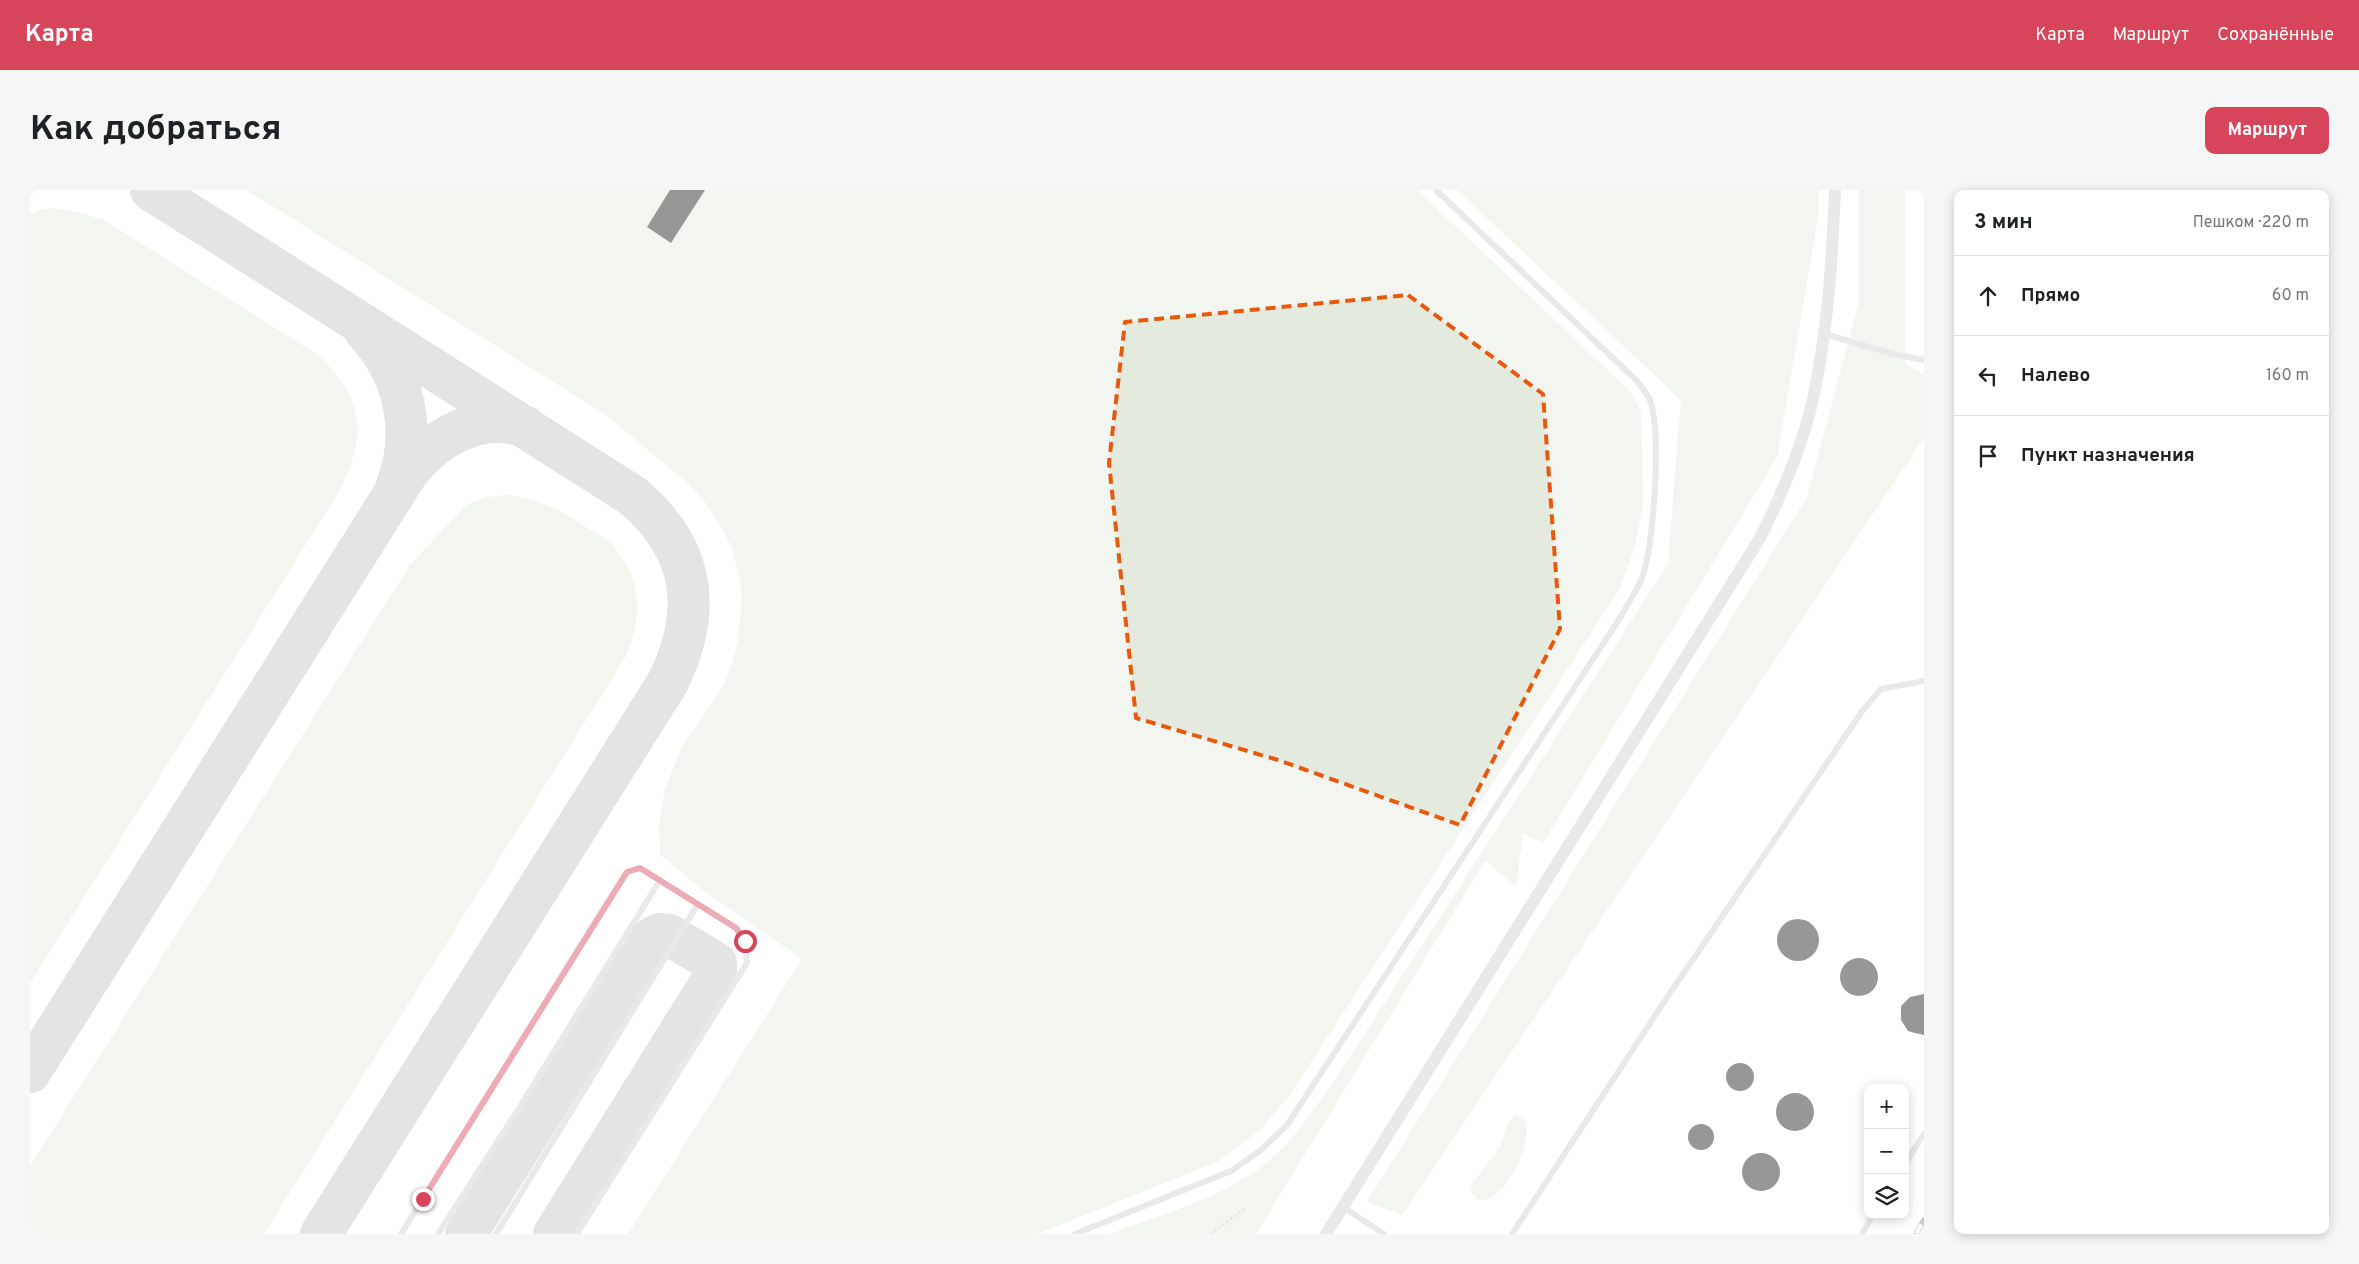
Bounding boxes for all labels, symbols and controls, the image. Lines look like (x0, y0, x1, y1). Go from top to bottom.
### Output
text: Карта (25, 20, 94, 50)
text: Карта (2035, 24, 2085, 47)
text: Маршрут (2113, 24, 2189, 47)
text: Сохранённые (2217, 24, 2334, 47)
button: Маршрут (2205, 107, 2329, 154)
text: Как добраться (30, 108, 282, 152)
text: 3 мин (1974, 209, 2033, 236)
text: Пешком · 220 m (2193, 213, 2309, 233)
icon: ahead (1974, 282, 2002, 310)
text: Прямо (2021, 284, 2080, 308)
text: 60 m (2272, 286, 2309, 306)
icon: left (1974, 362, 2002, 390)
text: Налево (2021, 364, 2090, 388)
text: 160 m (2266, 366, 2309, 386)
icon: arrive (1974, 442, 2002, 470)
text: Пункт назначения (2021, 444, 2195, 468)
route start (734, 930, 757, 953)
map controls (1864, 1084, 1909, 1219)
button: + (1864, 1084, 1909, 1129)
button: − (1864, 1129, 1909, 1174)
button: layers (1864, 1174, 1909, 1219)
route end (412, 1188, 435, 1211)

